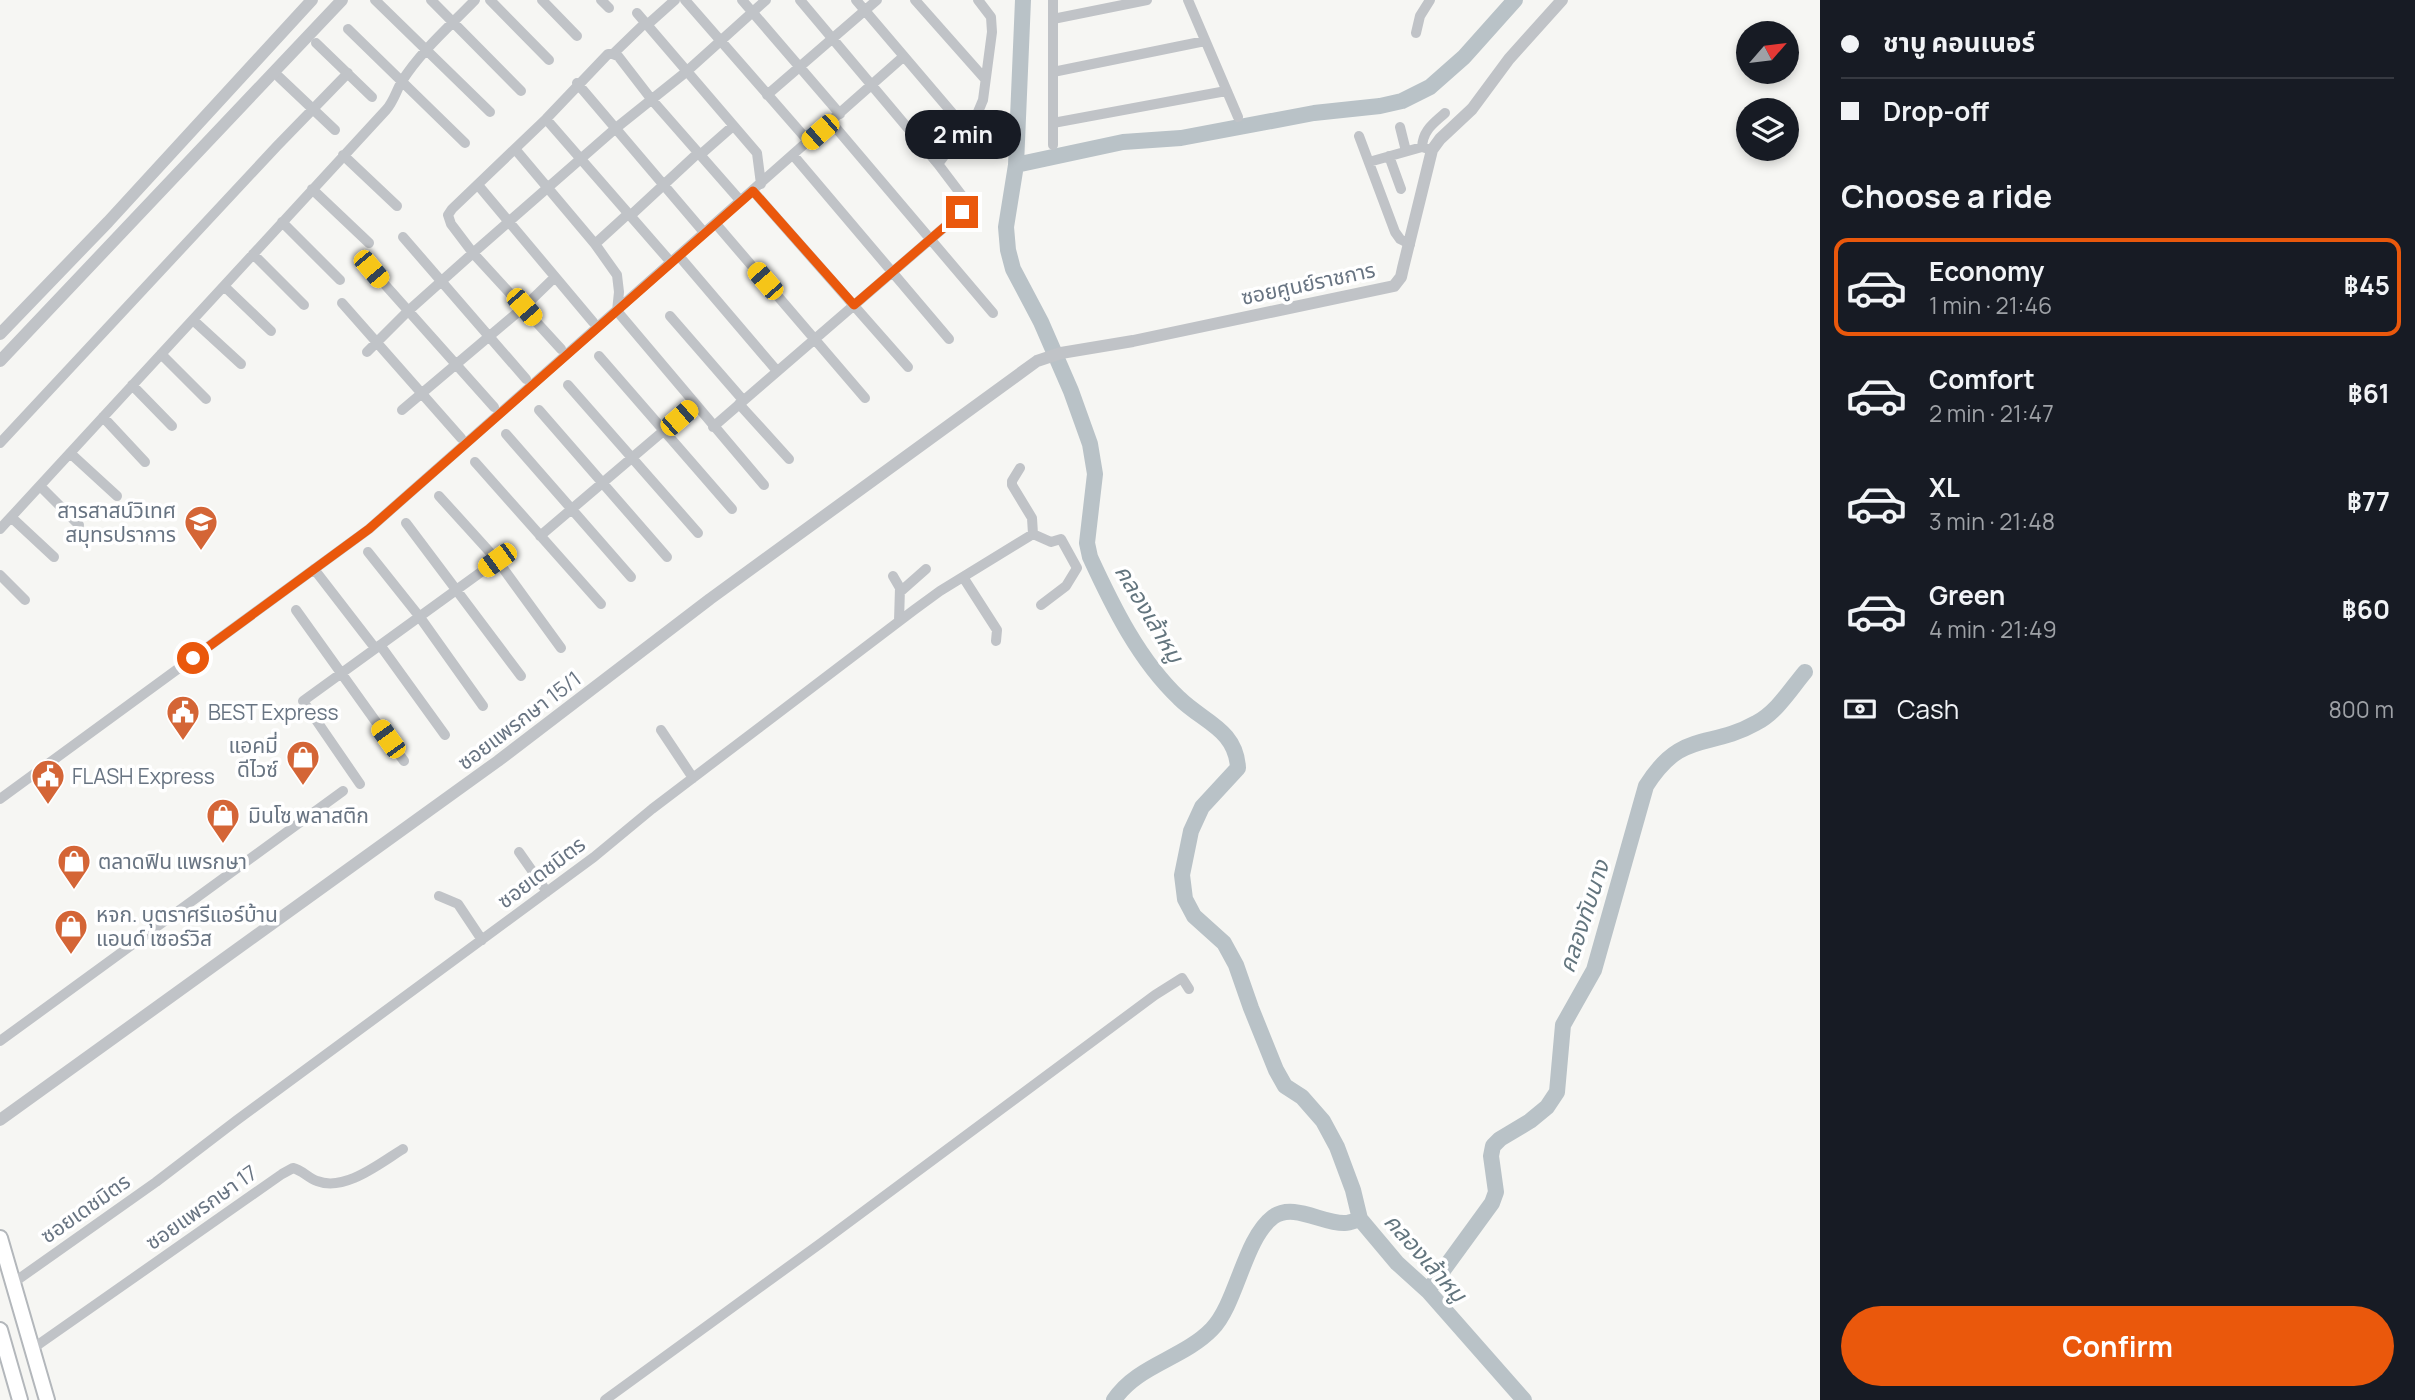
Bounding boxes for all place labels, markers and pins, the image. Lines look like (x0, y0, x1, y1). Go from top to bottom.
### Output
place label: สารสาสน์วิเทศ สมุทรปราการ (57, 496, 176, 548)
school or university icon: สารสาสน์วิเทศ สมุทรปราการ (182, 503, 220, 552)
public building icon: BEST Express (164, 693, 202, 742)
place label: BEST Express (208, 698, 338, 726)
place label: แอคมี่ ดีไวซ์ (228, 731, 279, 783)
shop icon: แอคมี่ ดีไวซ์ (284, 738, 322, 787)
public building icon: FLASH Express (29, 757, 67, 806)
place label: FLASH Express (72, 762, 215, 790)
shop icon: มินโซ พลาสติก (204, 796, 242, 845)
place label: มินโซ พลาสติก (248, 801, 369, 829)
shop icon: ตลาดฟิน แพรกษา (55, 842, 93, 891)
place label: ตลาดฟิน แพรกษา (98, 847, 247, 875)
place label: หจก. บุตราศรีแอร์บ้าน แอนด์ เซอร์วิส (96, 900, 278, 952)
shop icon: หจก. บุตราศรีแอร์บ้าน แอนด์ เซอร์วิส (52, 907, 90, 956)

